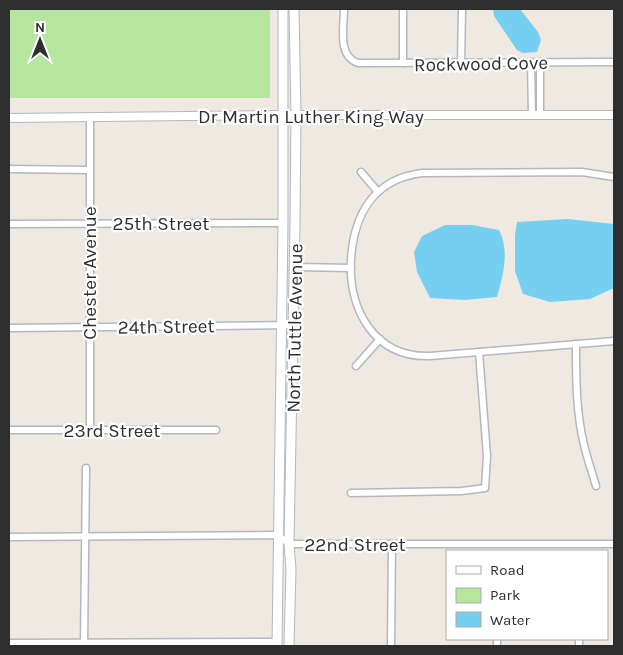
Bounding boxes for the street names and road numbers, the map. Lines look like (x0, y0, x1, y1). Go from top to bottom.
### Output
street label: Rockwood Cove (414, 52, 548, 76)
street label: Dr Martin Luther King Way (198, 106, 424, 128)
street label: Chester Avenue (79, 206, 101, 340)
street label: 25th Street (112, 213, 210, 235)
street label: North Tuttle Avenue (283, 243, 307, 413)
street label: 24th Street (117, 315, 215, 339)
street label: 23rd Street (63, 420, 161, 442)
street label: 22nd Street (304, 534, 406, 556)

